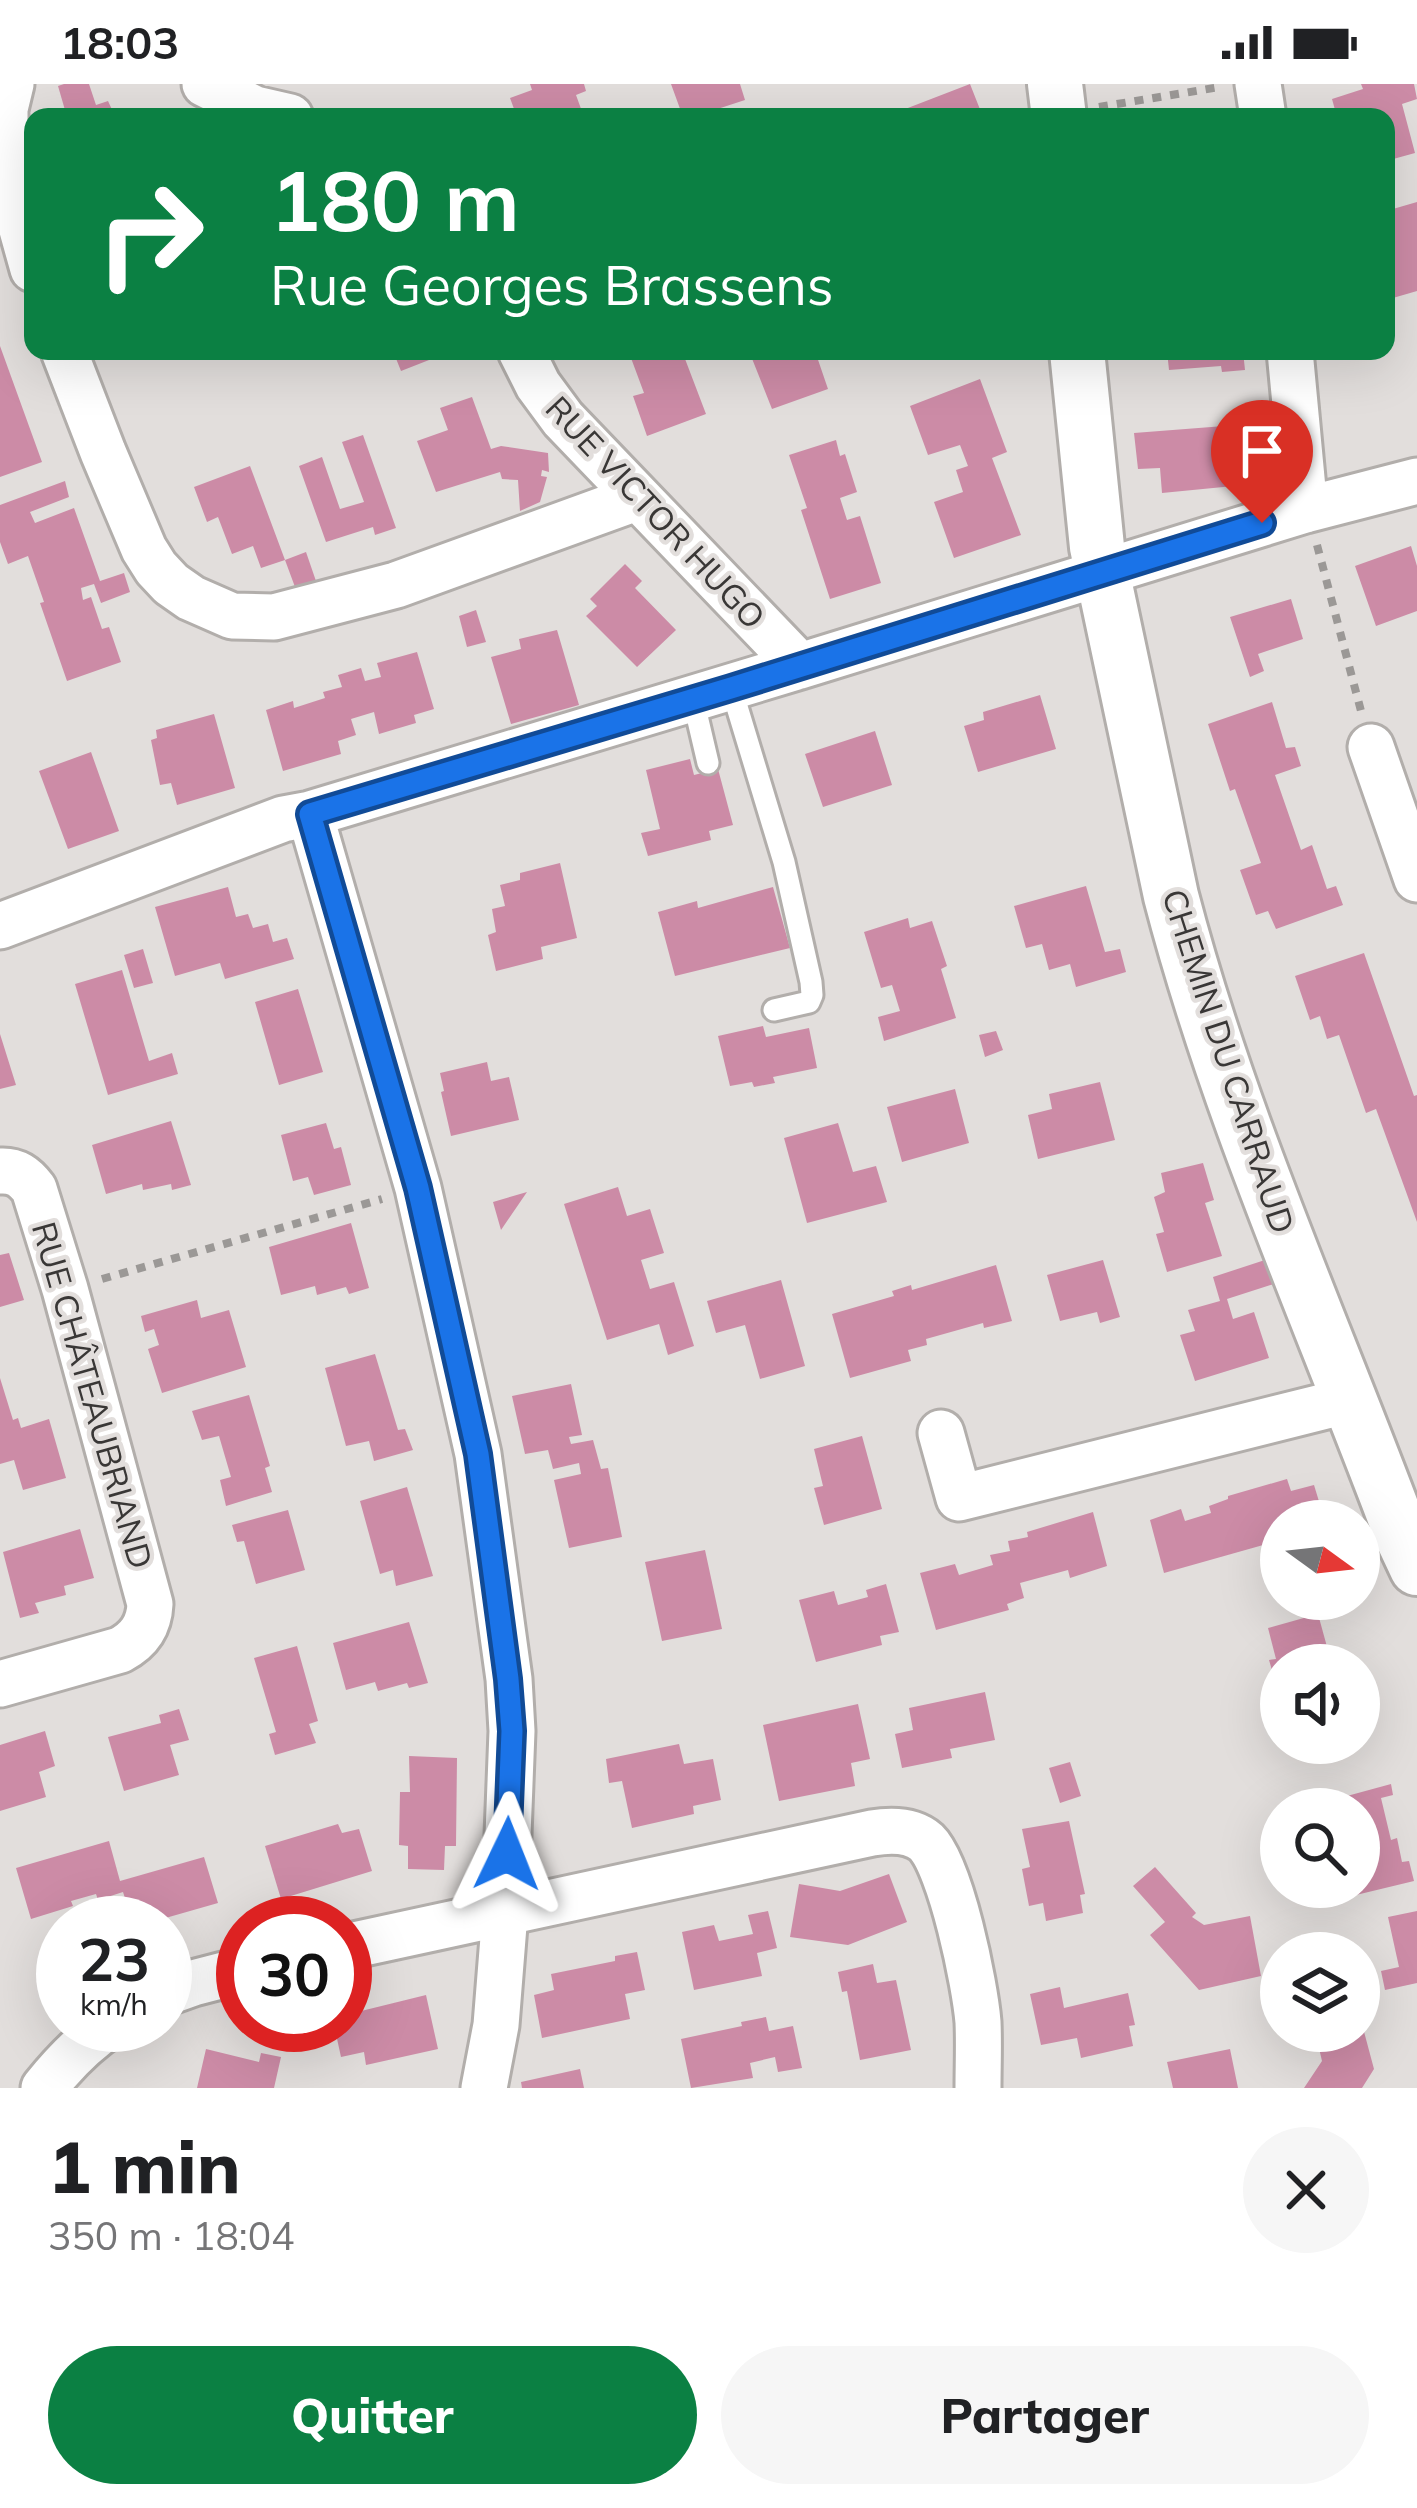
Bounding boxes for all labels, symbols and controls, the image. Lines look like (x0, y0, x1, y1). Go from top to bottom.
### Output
text: 18:03 (60, 14, 179, 70)
text: 180 m (270, 147, 520, 252)
icon: right (72, 156, 228, 312)
text: Rue Georges Brassens (270, 251, 834, 319)
street label: RUE VICTOR HUGO (538, 387, 774, 637)
pin (1211, 400, 1313, 523)
icon: arrive (1229, 418, 1295, 484)
street label: CHEMIN DU CARRAUD (1154, 884, 1304, 1238)
street label: RUE CHÂTEAUBRIAND (24, 1217, 162, 1573)
north arrow (1260, 1500, 1380, 1620)
map controls (1260, 1500, 1380, 2052)
button: sound (1260, 1644, 1380, 1764)
button: search (1260, 1788, 1380, 1908)
position arrow (444, 1791, 570, 1917)
speed limit sign: 30 (216, 1896, 372, 2052)
text: 23 (78, 1921, 150, 1996)
button: layers (1260, 1932, 1380, 2052)
text: km/h (80, 1985, 148, 2023)
text: 1 min (48, 2121, 241, 2211)
button: close (1243, 2127, 1369, 2253)
text: 350 m · 18:04 (48, 2211, 294, 2260)
button: Quitter (48, 2346, 697, 2484)
button: Partager (721, 2346, 1369, 2484)

